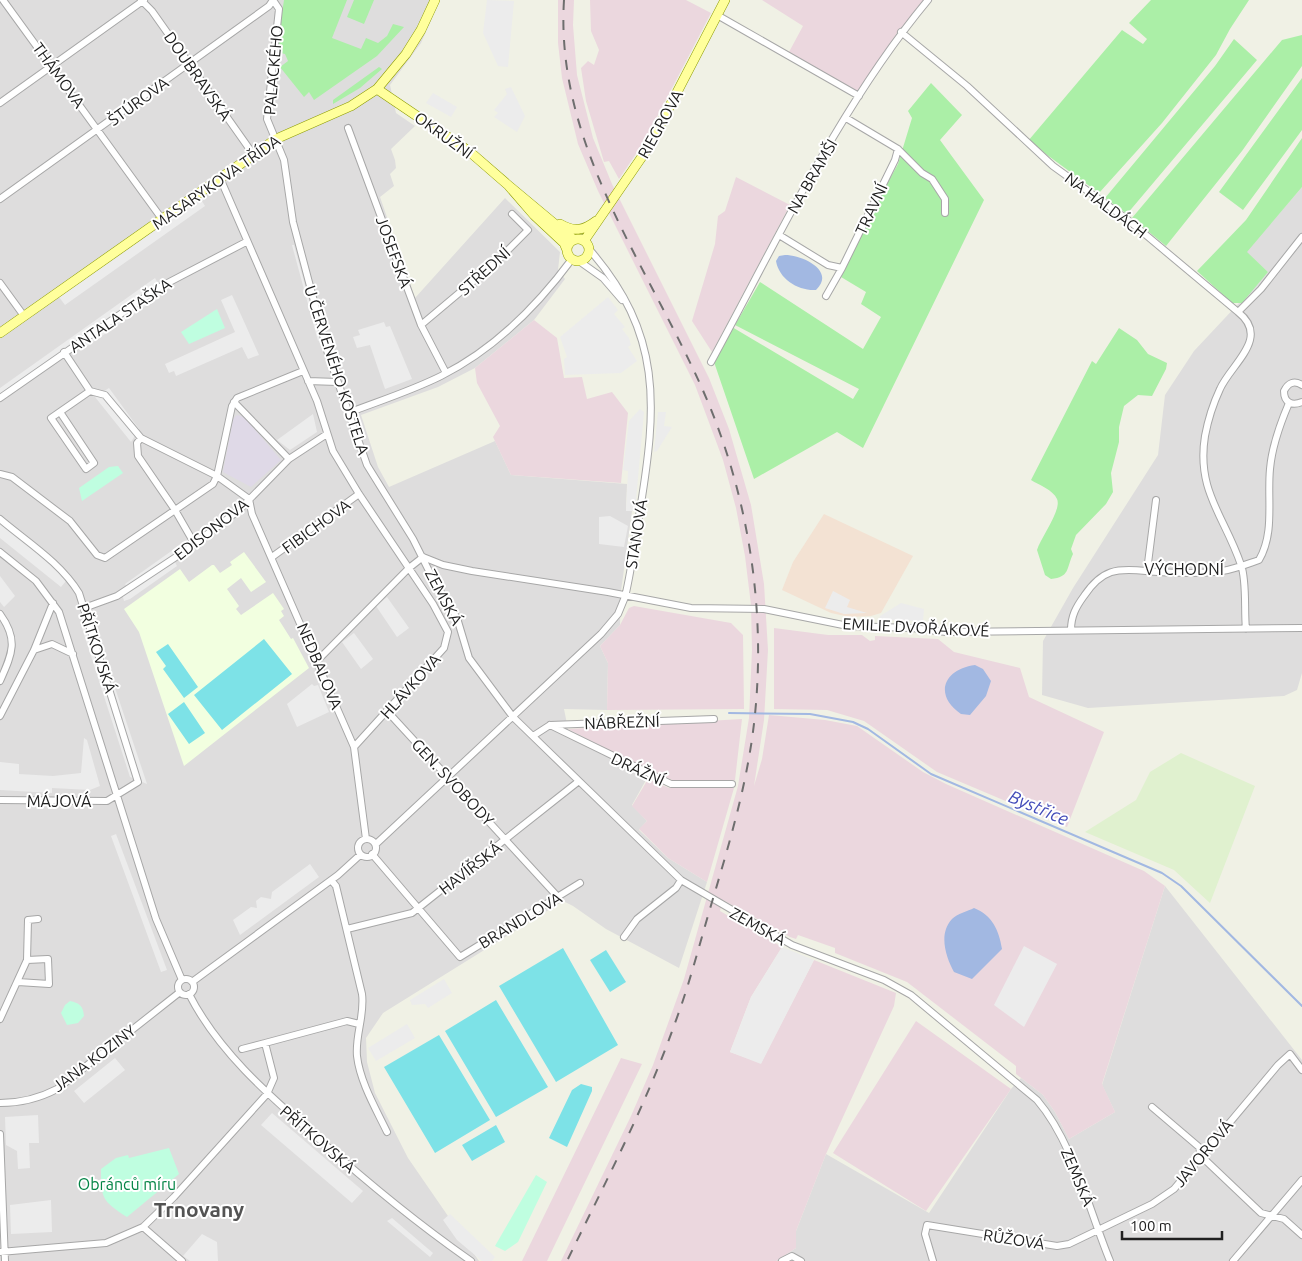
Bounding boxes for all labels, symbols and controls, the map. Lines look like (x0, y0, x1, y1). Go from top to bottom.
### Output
street label: PALACKÉHO (258, 24, 286, 116)
street label: DOUBRAVSKÁ (161, 27, 237, 124)
street label: THÁMOVA (29, 38, 91, 112)
street label: ŠTÚROVA (103, 71, 172, 129)
street label: RIEGROVA (634, 86, 686, 161)
street label: OKRUŽNÍ (411, 106, 479, 163)
street label: MASARYKOVA TŘÍDA (147, 129, 284, 233)
street label: NA BRAMŠI (783, 135, 841, 216)
street label: NA HALDÁCH (1062, 167, 1152, 242)
street label: TRAVNÍ (849, 179, 891, 238)
street label: JOSEFSKÁ (373, 213, 417, 291)
street label: STŘEDNÍ (453, 241, 514, 299)
street label: ANTALA STAŠKA (65, 273, 175, 356)
street label: U ČERVENÉHO KOSTELA (301, 282, 375, 458)
street label: EDISONOVA (171, 494, 252, 563)
street label: FIBICHOVA (278, 495, 354, 557)
street label: STANOVÁ (620, 497, 650, 570)
street label: VÝCHODNÍ (1144, 558, 1225, 578)
street label: ZEMSKÁ (422, 565, 468, 629)
street label: PŘÍTKOVSKÁ (74, 600, 122, 696)
street label: EMILIE DVOŘÁKOVÉ (842, 612, 990, 640)
street label: NEDBALOVA (294, 620, 346, 712)
street label: HLÁVKOVA (375, 648, 444, 722)
street label: NÁBŘEŽNÍ (584, 710, 661, 732)
street label: GEN. SVOBODY (408, 735, 498, 830)
street label: DRÁŽNÍ (608, 747, 669, 790)
water label: Bystřice (1006, 786, 1072, 828)
street label: MÁJOVÁ (27, 790, 92, 810)
street label: HAVÍŘSKÁ (434, 836, 505, 898)
street label: BRANDLOVA (475, 888, 565, 952)
street label: ZEMSKÁ (727, 902, 791, 949)
street label: JANA KOZINY (49, 1021, 140, 1095)
street label: PŘÍTKOVSKÁ (277, 1100, 361, 1177)
street label: JAVOROVÁ (1168, 1114, 1237, 1190)
street label: ZEMSKÁ (1058, 1145, 1100, 1209)
park label: Obránců míru (78, 1175, 176, 1193)
district label: Trnovany (154, 1197, 244, 1221)
scale bar (1122, 1208, 1222, 1240)
text: 100 m (1130, 1217, 1172, 1234)
street label: RŮŽOVÁ (982, 1223, 1047, 1253)

